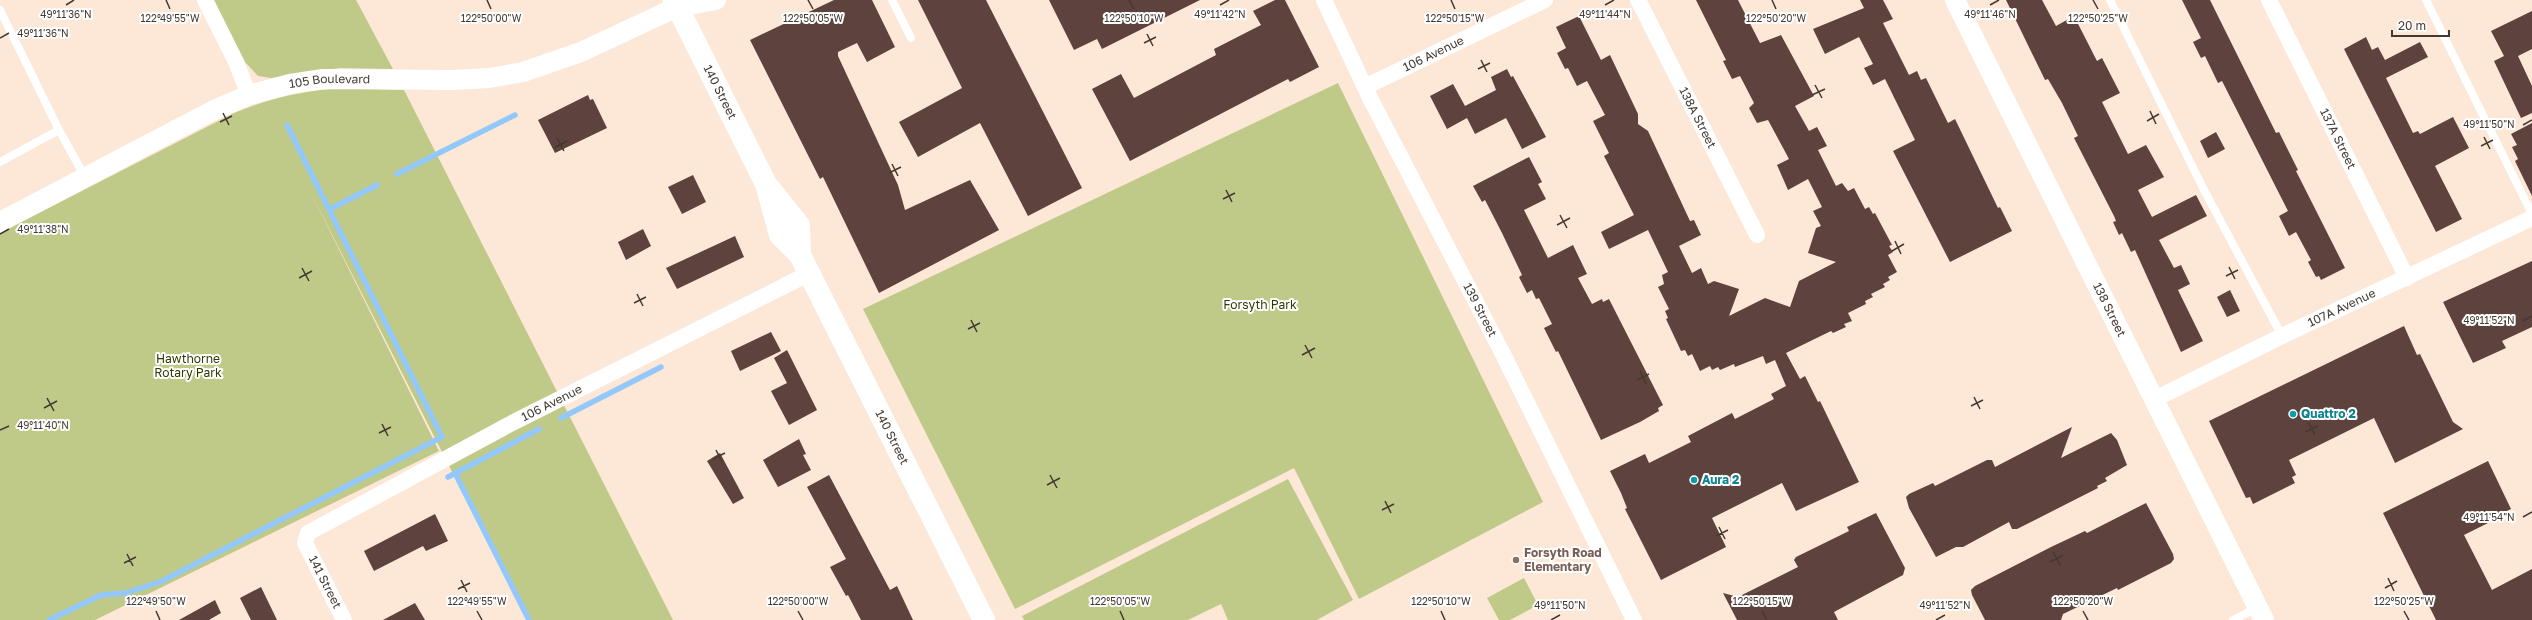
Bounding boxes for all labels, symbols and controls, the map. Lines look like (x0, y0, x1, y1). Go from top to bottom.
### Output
text: 49°11'36"N (40, 8, 92, 20)
text: 49°11'42"N (1194, 8, 1246, 20)
text: 49°11'44"N (1579, 8, 1631, 20)
text: 49°11'46"N (1964, 8, 2016, 20)
text: 122°49'55"W (140, 12, 200, 24)
text: 122°50'00"W (461, 12, 522, 24)
text: 122°50'05"W (783, 12, 844, 24)
text: 122°50'10"W (1104, 12, 1164, 24)
text: 122°50'15"W (1426, 12, 1485, 24)
text: 122°50'20"W (1746, 12, 1807, 24)
text: 122°50'25"W (2068, 12, 2128, 24)
scale bar (2392, 12, 2449, 38)
text: 20 m (2398, 18, 2426, 33)
text: 49°11'36"N (17, 27, 69, 39)
street label: 106 Avenue (1400, 32, 1466, 75)
street label: 140 Street (701, 62, 741, 122)
street label: 105 Boulevard (288, 71, 370, 91)
street label: 138A Street (1676, 84, 1720, 151)
street label: 137A Street (2317, 106, 2360, 172)
text: 49°11'50"N (2463, 118, 2515, 130)
text: 49°11'38"N (17, 223, 69, 235)
street label: 139 Street (1460, 280, 1501, 339)
street label: 138 Street (2090, 280, 2130, 339)
street label: 107A Avenue (2305, 285, 2378, 330)
park label: Forsyth Park (1223, 297, 1297, 312)
text: 49°11'52"N (2463, 314, 2515, 326)
park label: Hawthorne Rotary Park (154, 351, 222, 380)
street label: 106 Avenue (519, 381, 584, 424)
place label: Quattro 2 (2301, 406, 2356, 421)
street label: 140 Street (872, 407, 912, 467)
marker: Quattro 2 (2288, 409, 2298, 419)
text: 49°11'40"N (17, 419, 69, 431)
place label: Aura 2 (1702, 472, 1739, 487)
marker: Aura 2 (1689, 475, 1699, 485)
text: 49°11'54"N (2463, 511, 2515, 523)
place label: Forsyth Road Elementary (1524, 545, 1602, 574)
street label: 141 Street (306, 553, 345, 611)
marker: Forsyth Road Elementary (1511, 555, 1521, 565)
text: 122°49'50"W (126, 595, 186, 607)
text: 122°49'55"W (447, 595, 507, 607)
text: 122°50'00"W (768, 595, 829, 607)
text: 122°50'05"W (1090, 595, 1151, 607)
text: 122°50'10"W (1411, 595, 1471, 607)
text: 122°50'15"W (1733, 595, 1792, 607)
text: 122°50'20"W (2053, 595, 2114, 607)
text: 122°50'25"W (2374, 595, 2434, 607)
text: 49°11'50"N (1534, 599, 1586, 611)
text: 49°11'52"N (1919, 599, 1971, 611)

